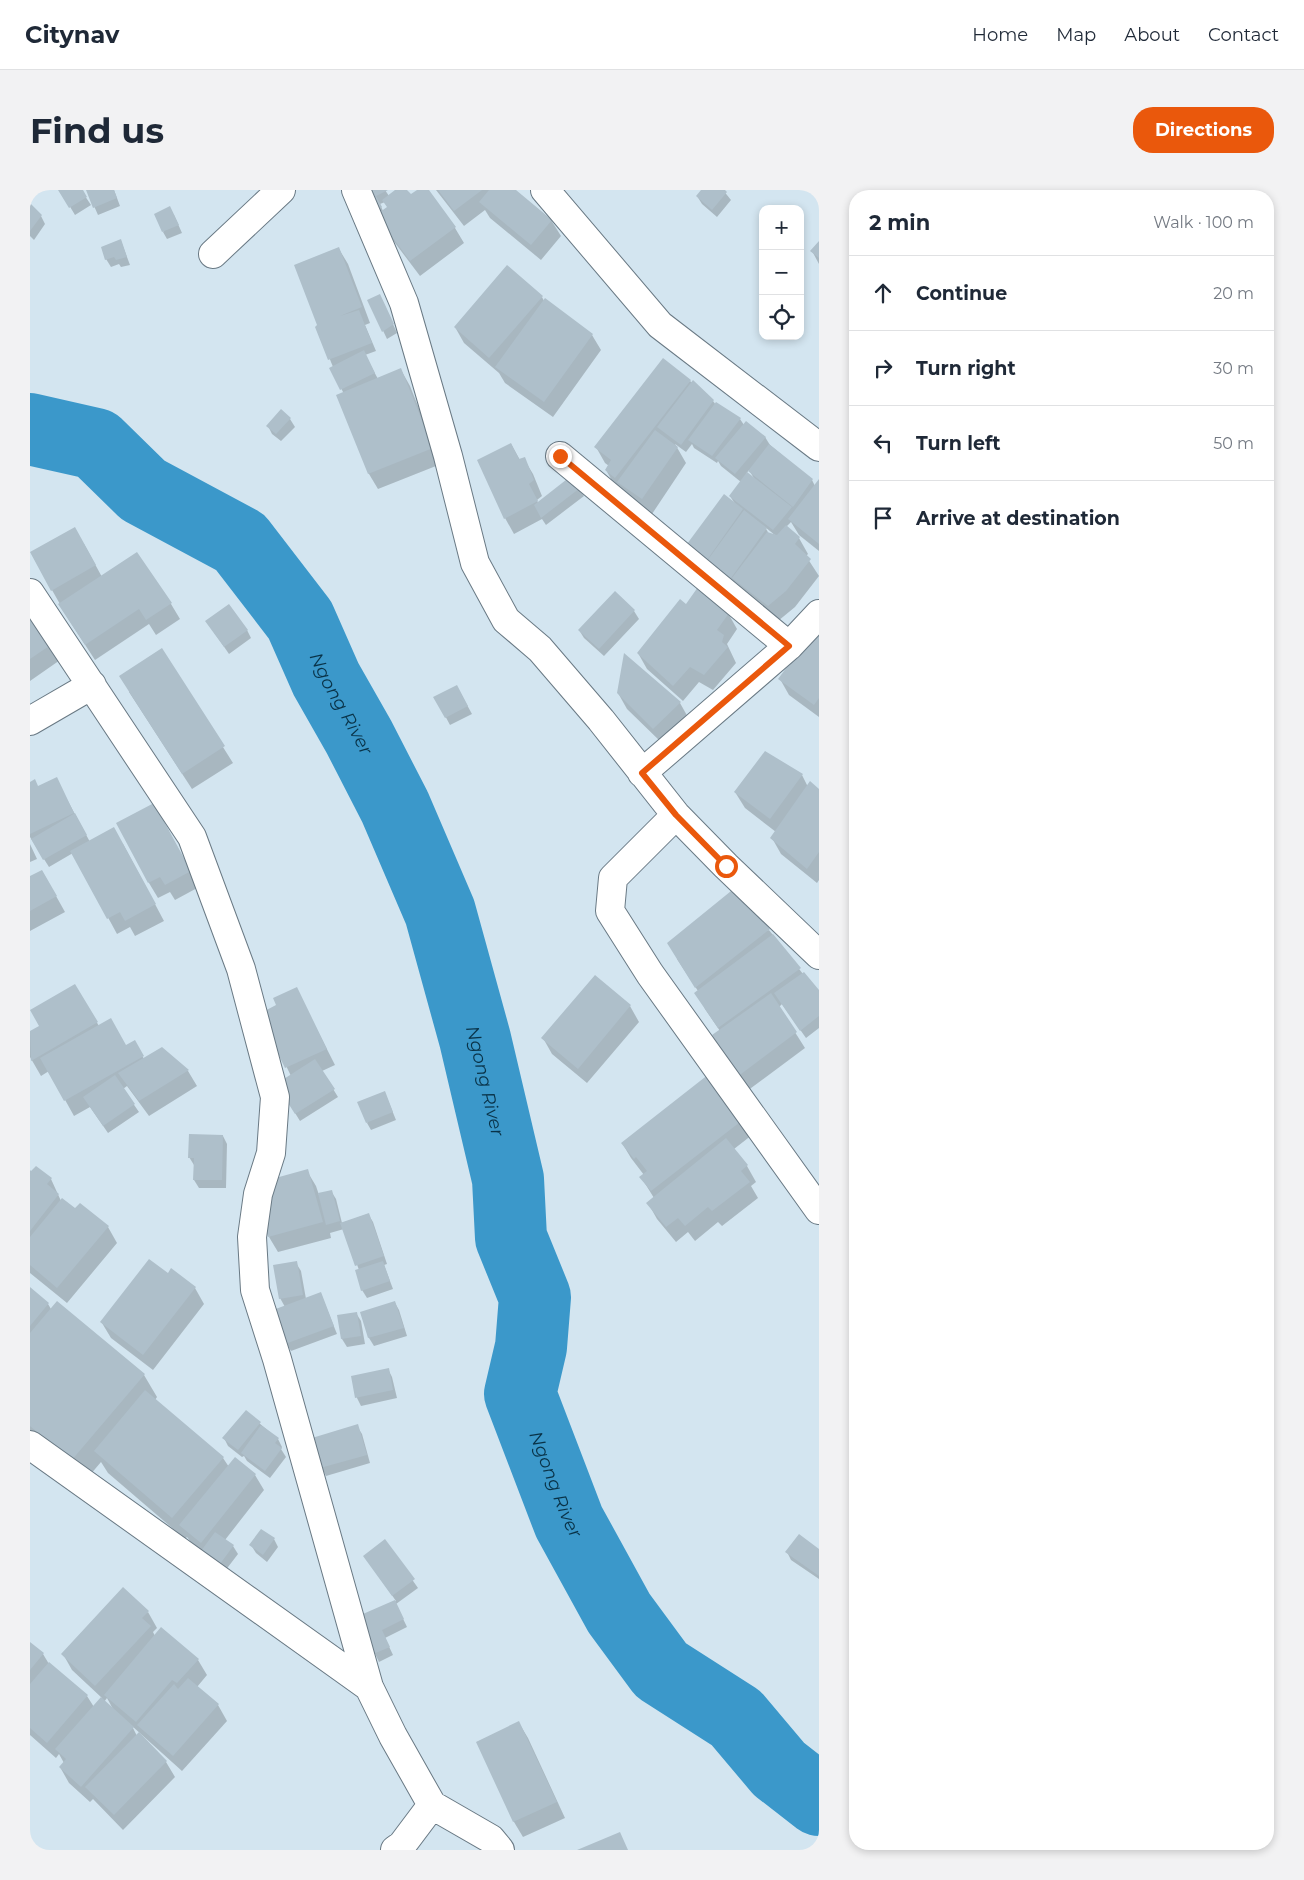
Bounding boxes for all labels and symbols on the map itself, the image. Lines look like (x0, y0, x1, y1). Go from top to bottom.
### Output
route end (549, 445, 572, 468)
water label: Ngong River (305, 649, 378, 759)
route start (715, 855, 738, 878)
water label: Ngong River (461, 1023, 509, 1139)
water label: Ngong River (524, 1428, 587, 1543)

